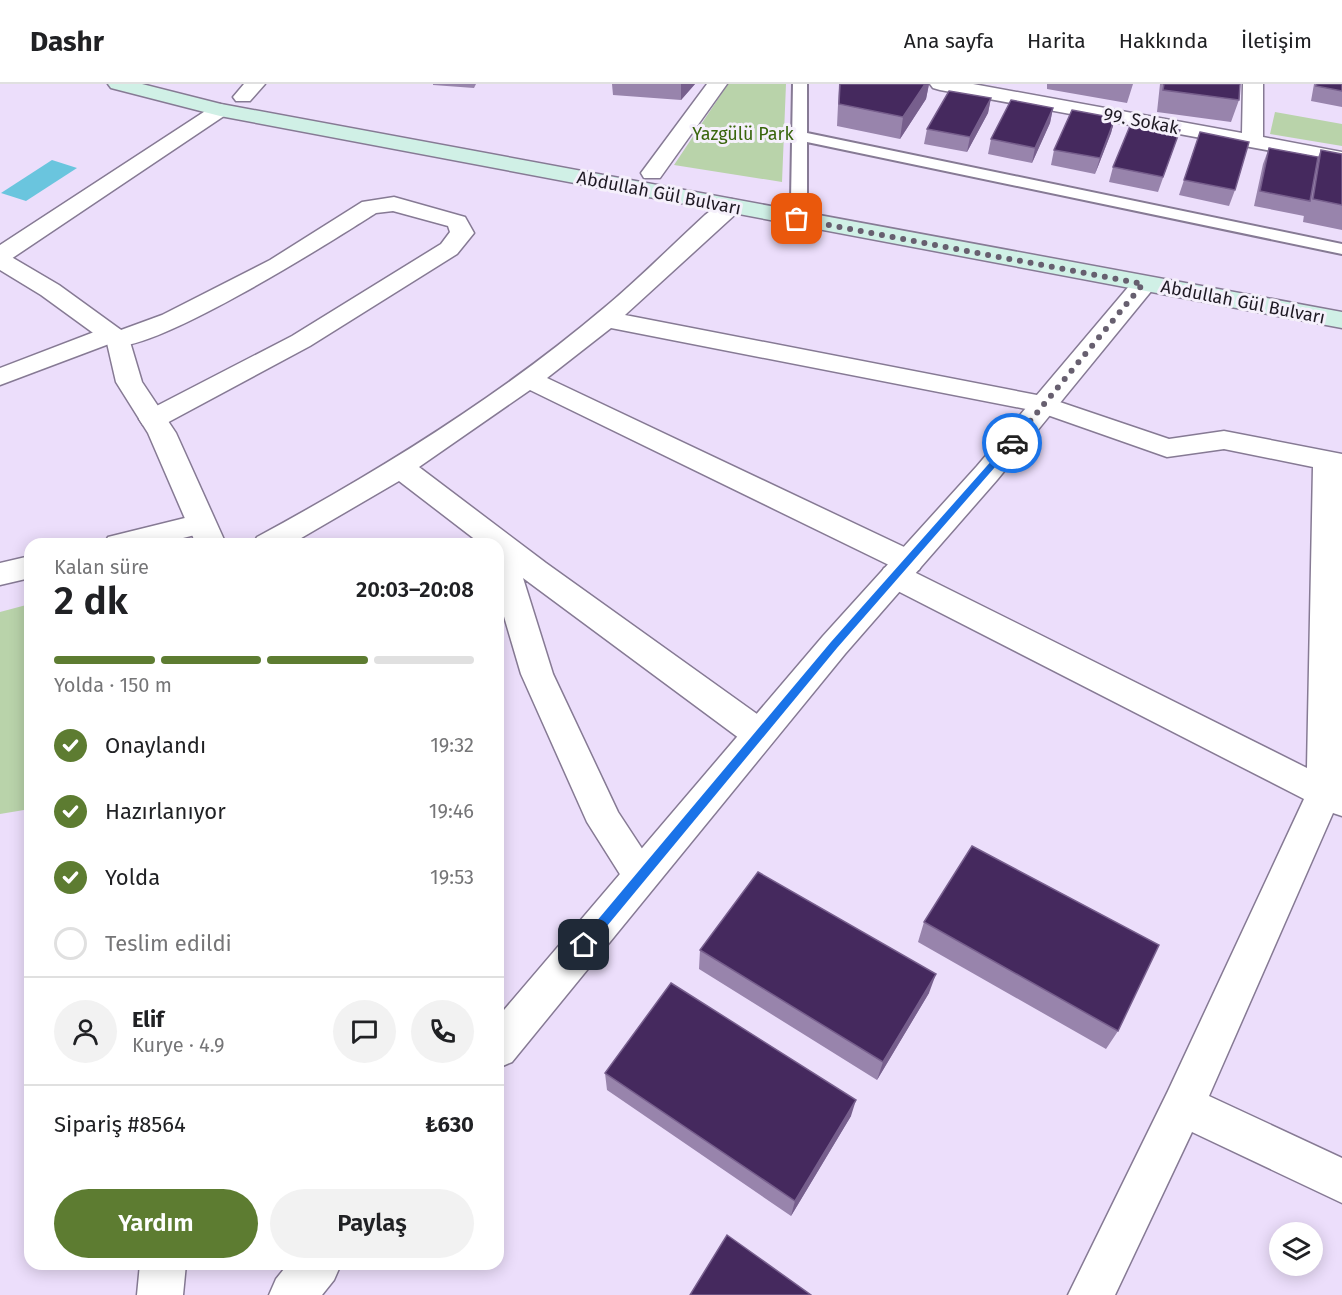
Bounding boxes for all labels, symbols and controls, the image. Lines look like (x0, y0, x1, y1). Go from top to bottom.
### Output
text: Dashr (30, 25, 104, 58)
text: Ana sayfa (904, 28, 994, 54)
text: Harita (1027, 28, 1086, 54)
text: Hakkında (1119, 28, 1208, 54)
text: İletişim (1241, 28, 1312, 54)
street label: 99. Sokak (1101, 103, 1181, 139)
park label: Yazgülü Park (692, 123, 795, 145)
street label: Abdullah Gül Bulvarı (575, 166, 743, 220)
pin (771, 193, 822, 244)
icon: bag (780, 202, 813, 235)
street label: Abdullah Gül Bulvarı (1159, 275, 1327, 329)
courier (982, 413, 1042, 473)
icon: car (996, 427, 1029, 460)
text: Kalan süre (54, 555, 149, 579)
text: 20:03–20:08 (356, 576, 474, 603)
text: 2 dk (54, 578, 128, 624)
text: Yolda · 150 m (54, 673, 172, 697)
icon: check (54, 729, 87, 762)
text: Onaylandı (105, 732, 206, 759)
text: 19:32 (430, 733, 474, 757)
icon: check (54, 795, 87, 828)
text: Hazırlanıyor (105, 798, 226, 825)
text: 19:46 (429, 799, 474, 823)
icon: check (54, 861, 87, 894)
text: Yolda (105, 864, 160, 891)
text: 19:53 (430, 865, 474, 889)
pin (558, 919, 609, 970)
icon: home (567, 928, 600, 961)
text: Teslim edildi (105, 930, 232, 957)
button: person (54, 1000, 117, 1063)
button: chat (333, 1000, 396, 1063)
button: phone (411, 1000, 474, 1063)
text: Elif (132, 1006, 164, 1033)
text: Kurye · 4.9 (132, 1033, 224, 1057)
text: Sipariş #8564 (54, 1111, 186, 1138)
text: ₺630 (425, 1111, 474, 1138)
button: Yardım (54, 1189, 258, 1258)
button: Paylaş (270, 1189, 474, 1258)
map controls (1269, 1222, 1323, 1276)
button: layers (1269, 1222, 1323, 1276)

